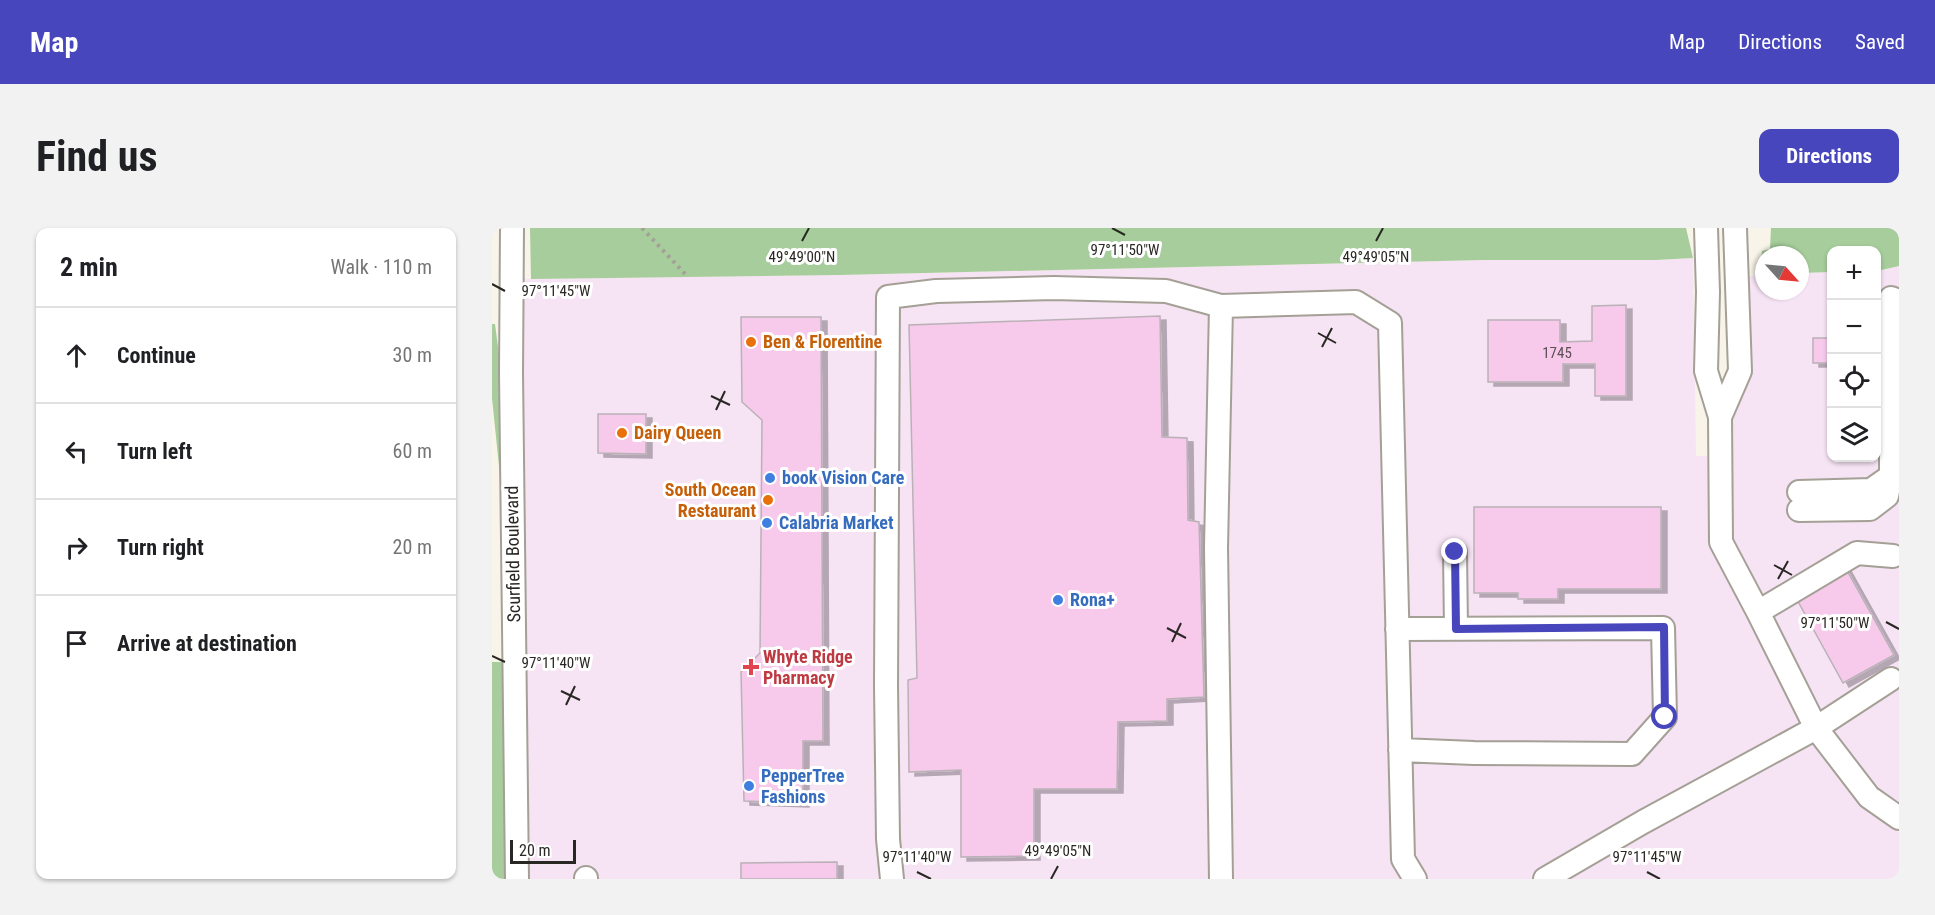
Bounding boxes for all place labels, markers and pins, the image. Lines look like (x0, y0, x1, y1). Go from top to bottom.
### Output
place label: Ben & Florentine (763, 331, 883, 352)
marker: Ben & Florentine (744, 335, 758, 349)
place label: Dairy Queen (634, 422, 721, 443)
marker: Dairy Queen (615, 426, 629, 440)
place label: book Vision Care (782, 467, 905, 488)
marker: book Vision Care (763, 471, 777, 485)
place label: South Ocean Restaurant (665, 479, 756, 521)
marker: South Ocean Restaurant (761, 493, 775, 507)
place label: Calabria Market (779, 512, 894, 533)
marker: Calabria Market (760, 516, 774, 530)
place label: Rona+ (1070, 589, 1115, 610)
marker: Rona+ (1051, 593, 1065, 607)
place label: Whyte Ridge Pharmacy (763, 646, 853, 688)
marker: Whyte Ridge Pharmacy (744, 660, 758, 674)
place label: PepperTree Fashions (761, 765, 845, 807)
marker: PepperTree Fashions (742, 779, 756, 793)

